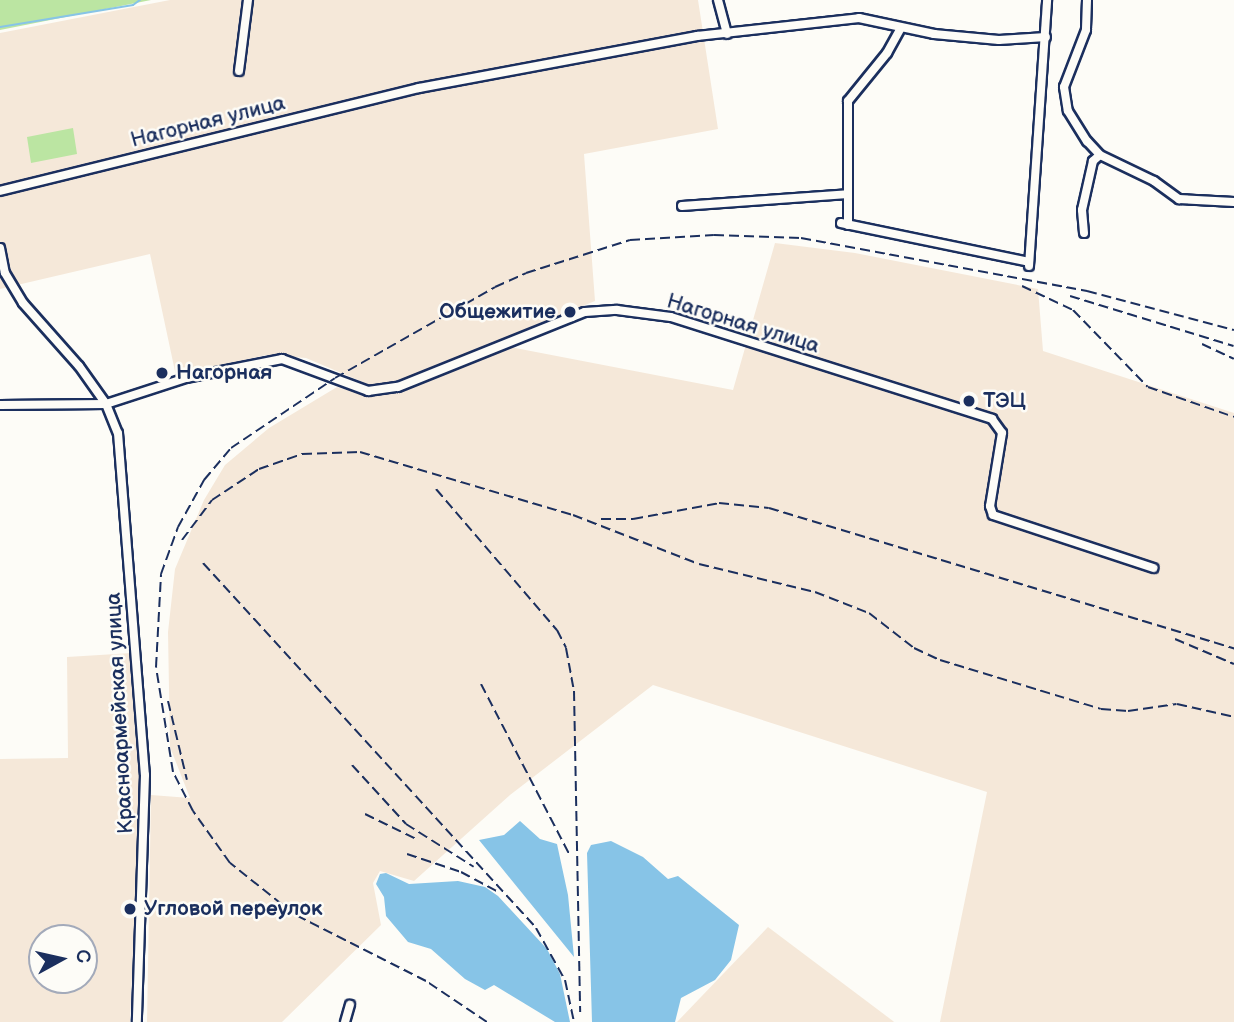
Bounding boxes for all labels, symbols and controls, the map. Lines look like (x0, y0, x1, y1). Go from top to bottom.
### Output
street label: Нагорная улица (128, 91, 288, 153)
street label: Нагорная улица (664, 289, 822, 359)
place label: Общежитие (439, 299, 556, 325)
marker: Общежитие (562, 304, 578, 320)
place label: Нагорная (176, 360, 272, 386)
marker: Нагорная (154, 365, 170, 381)
place label: ТЭЦ (983, 388, 1026, 414)
marker: ТЭЦ (961, 393, 977, 409)
street label: Красноармейская улица (101, 592, 139, 834)
place label: Угловой переулок (144, 896, 322, 922)
marker: Угловой переулок (122, 901, 138, 917)
north arrow (28, 924, 98, 994)
text: С (70, 948, 95, 964)

